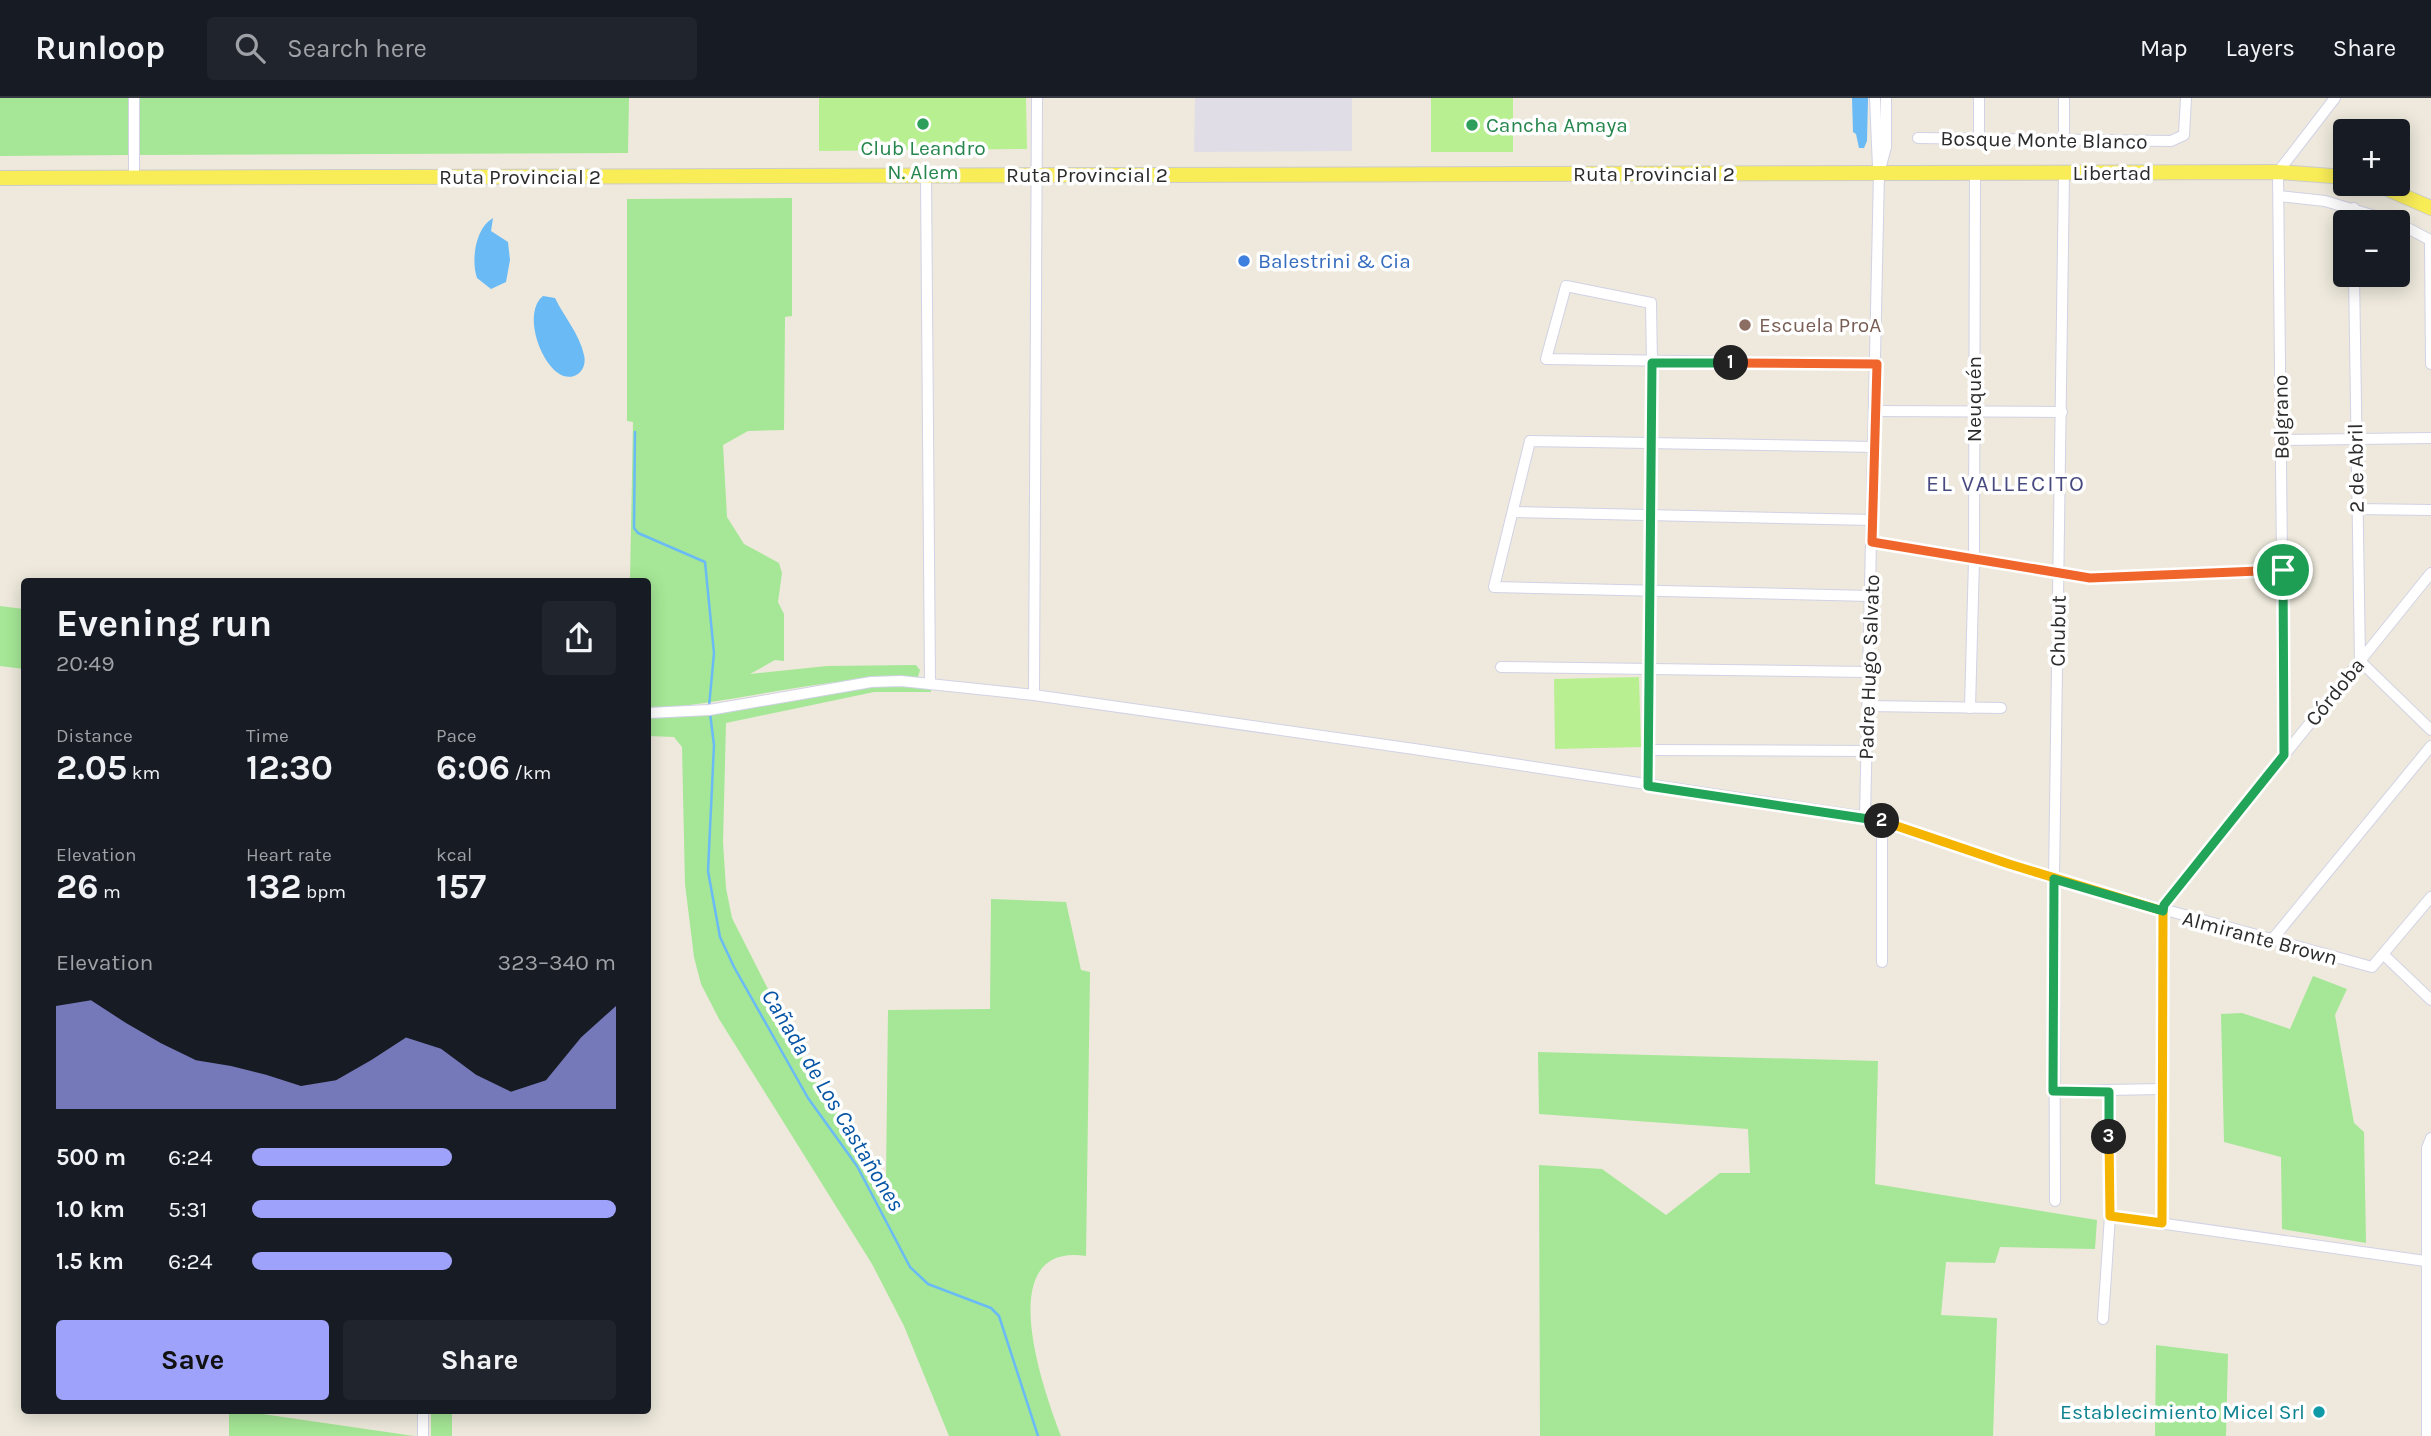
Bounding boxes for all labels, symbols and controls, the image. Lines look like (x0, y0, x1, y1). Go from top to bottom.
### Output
search box (207, 17, 697, 80)
text: Runloop (35, 29, 165, 67)
icon: search (231, 29, 269, 67)
text: Search here (287, 33, 427, 64)
text: Map (2140, 34, 2188, 62)
text: Layers (2226, 34, 2295, 62)
text: Share (2333, 34, 2396, 62)
place label: Cancha Amaya (1486, 113, 1628, 137)
marker: Club Leandro N. Alem (915, 116, 931, 132)
marker: Cancha Amaya (1464, 117, 1480, 133)
map controls (2333, 119, 2410, 287)
button: + (2333, 119, 2410, 196)
street label: Bosque Monte Blanco (1940, 126, 2148, 154)
place label: Club Leandro N. Alem (860, 136, 986, 184)
street label: Libertad (2073, 161, 2151, 185)
street label: Ruta Provincial 2 (1573, 162, 1735, 186)
street label: Ruta Provincial 2 (1006, 163, 1168, 187)
street label: Ruta Provincial 2 (439, 165, 601, 189)
button: − (2333, 210, 2410, 287)
place label: Balestrini & Cia (1258, 249, 1411, 273)
marker: Balestrini & Cia (1236, 253, 1252, 269)
place label: Escuela ProA (1759, 313, 1881, 337)
marker: Escuela ProA (1737, 317, 1753, 333)
pin: 1 (1714, 345, 1748, 380)
text: 1 (1727, 351, 1734, 373)
street label: Neuquén (1962, 356, 1986, 442)
street label: Belgrano (2268, 374, 2294, 460)
street label: 2 de Abril (2343, 423, 2369, 513)
district label: EL VALLECITO (1926, 470, 2086, 497)
pin (2253, 540, 2313, 600)
icon: arrive (2264, 551, 2302, 589)
street label: Padre Hugo Salvato (1854, 574, 1884, 760)
street label: Chubut (2045, 595, 2071, 667)
text: Evening run (56, 601, 272, 646)
button: share (542, 601, 616, 675)
text: 20:49 (56, 650, 114, 677)
street label: Córdoba (2301, 653, 2369, 731)
text: Distance (56, 725, 133, 747)
text: Time (246, 725, 289, 747)
text: Pace (436, 725, 477, 747)
text: 2.05 (56, 747, 127, 788)
text: 12:30 (246, 747, 333, 788)
text: 6:06 (436, 747, 510, 788)
text: km (127, 762, 160, 784)
text: /km (510, 762, 551, 784)
pin: 2 (1864, 804, 1899, 838)
text: 2 (1876, 809, 1887, 831)
text: Elevation (56, 844, 136, 866)
text: Heart rate (246, 844, 332, 866)
text: kcal (436, 844, 472, 866)
text: 26 (56, 866, 98, 907)
text: 132 (246, 866, 301, 907)
text: 157 (436, 866, 486, 907)
text: m (98, 881, 121, 903)
text: bpm (301, 881, 346, 903)
street label: Almirante Brown (2180, 906, 2340, 970)
text: Elevation (56, 949, 153, 976)
text: 323–340 m (498, 949, 616, 976)
water label: Cañada de Los Castañones (756, 984, 910, 1216)
pin: 3 (2092, 1119, 2126, 1154)
text: 3 (2103, 1125, 2114, 1147)
text: 500 m (56, 1144, 126, 1171)
text: 6:24 (168, 1144, 213, 1171)
text: 1.0 km (56, 1196, 125, 1223)
text: 5:31 (168, 1196, 207, 1223)
text: 1.5 km (56, 1248, 124, 1275)
text: 6:24 (168, 1248, 213, 1275)
button: Save (56, 1320, 329, 1400)
button: Share (343, 1320, 616, 1400)
place label: Establecimiento Micel Srl (2060, 1400, 2305, 1424)
marker: Establecimiento Micel Srl (2311, 1404, 2327, 1420)

